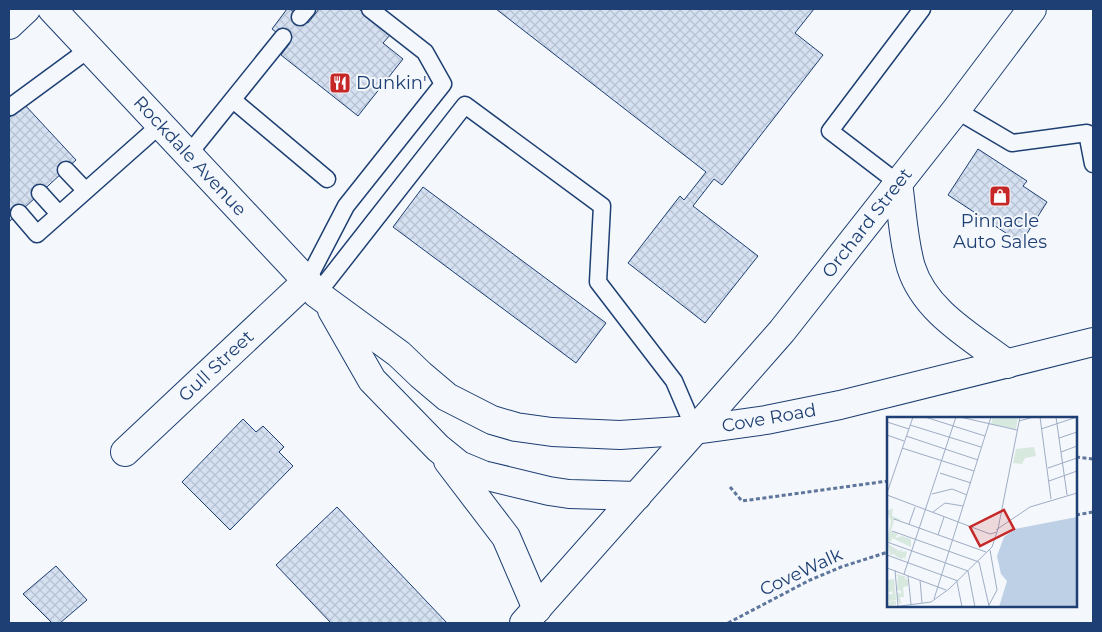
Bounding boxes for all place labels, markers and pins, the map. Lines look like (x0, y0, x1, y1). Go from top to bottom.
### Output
restaurant icon: Dunkin' (328, 71, 352, 95)
place label: Dunkin' (356, 72, 427, 94)
shop icon: Pinnacle Auto Sales (988, 184, 1012, 208)
place label: Pinnacle Auto Sales (953, 210, 1047, 253)

